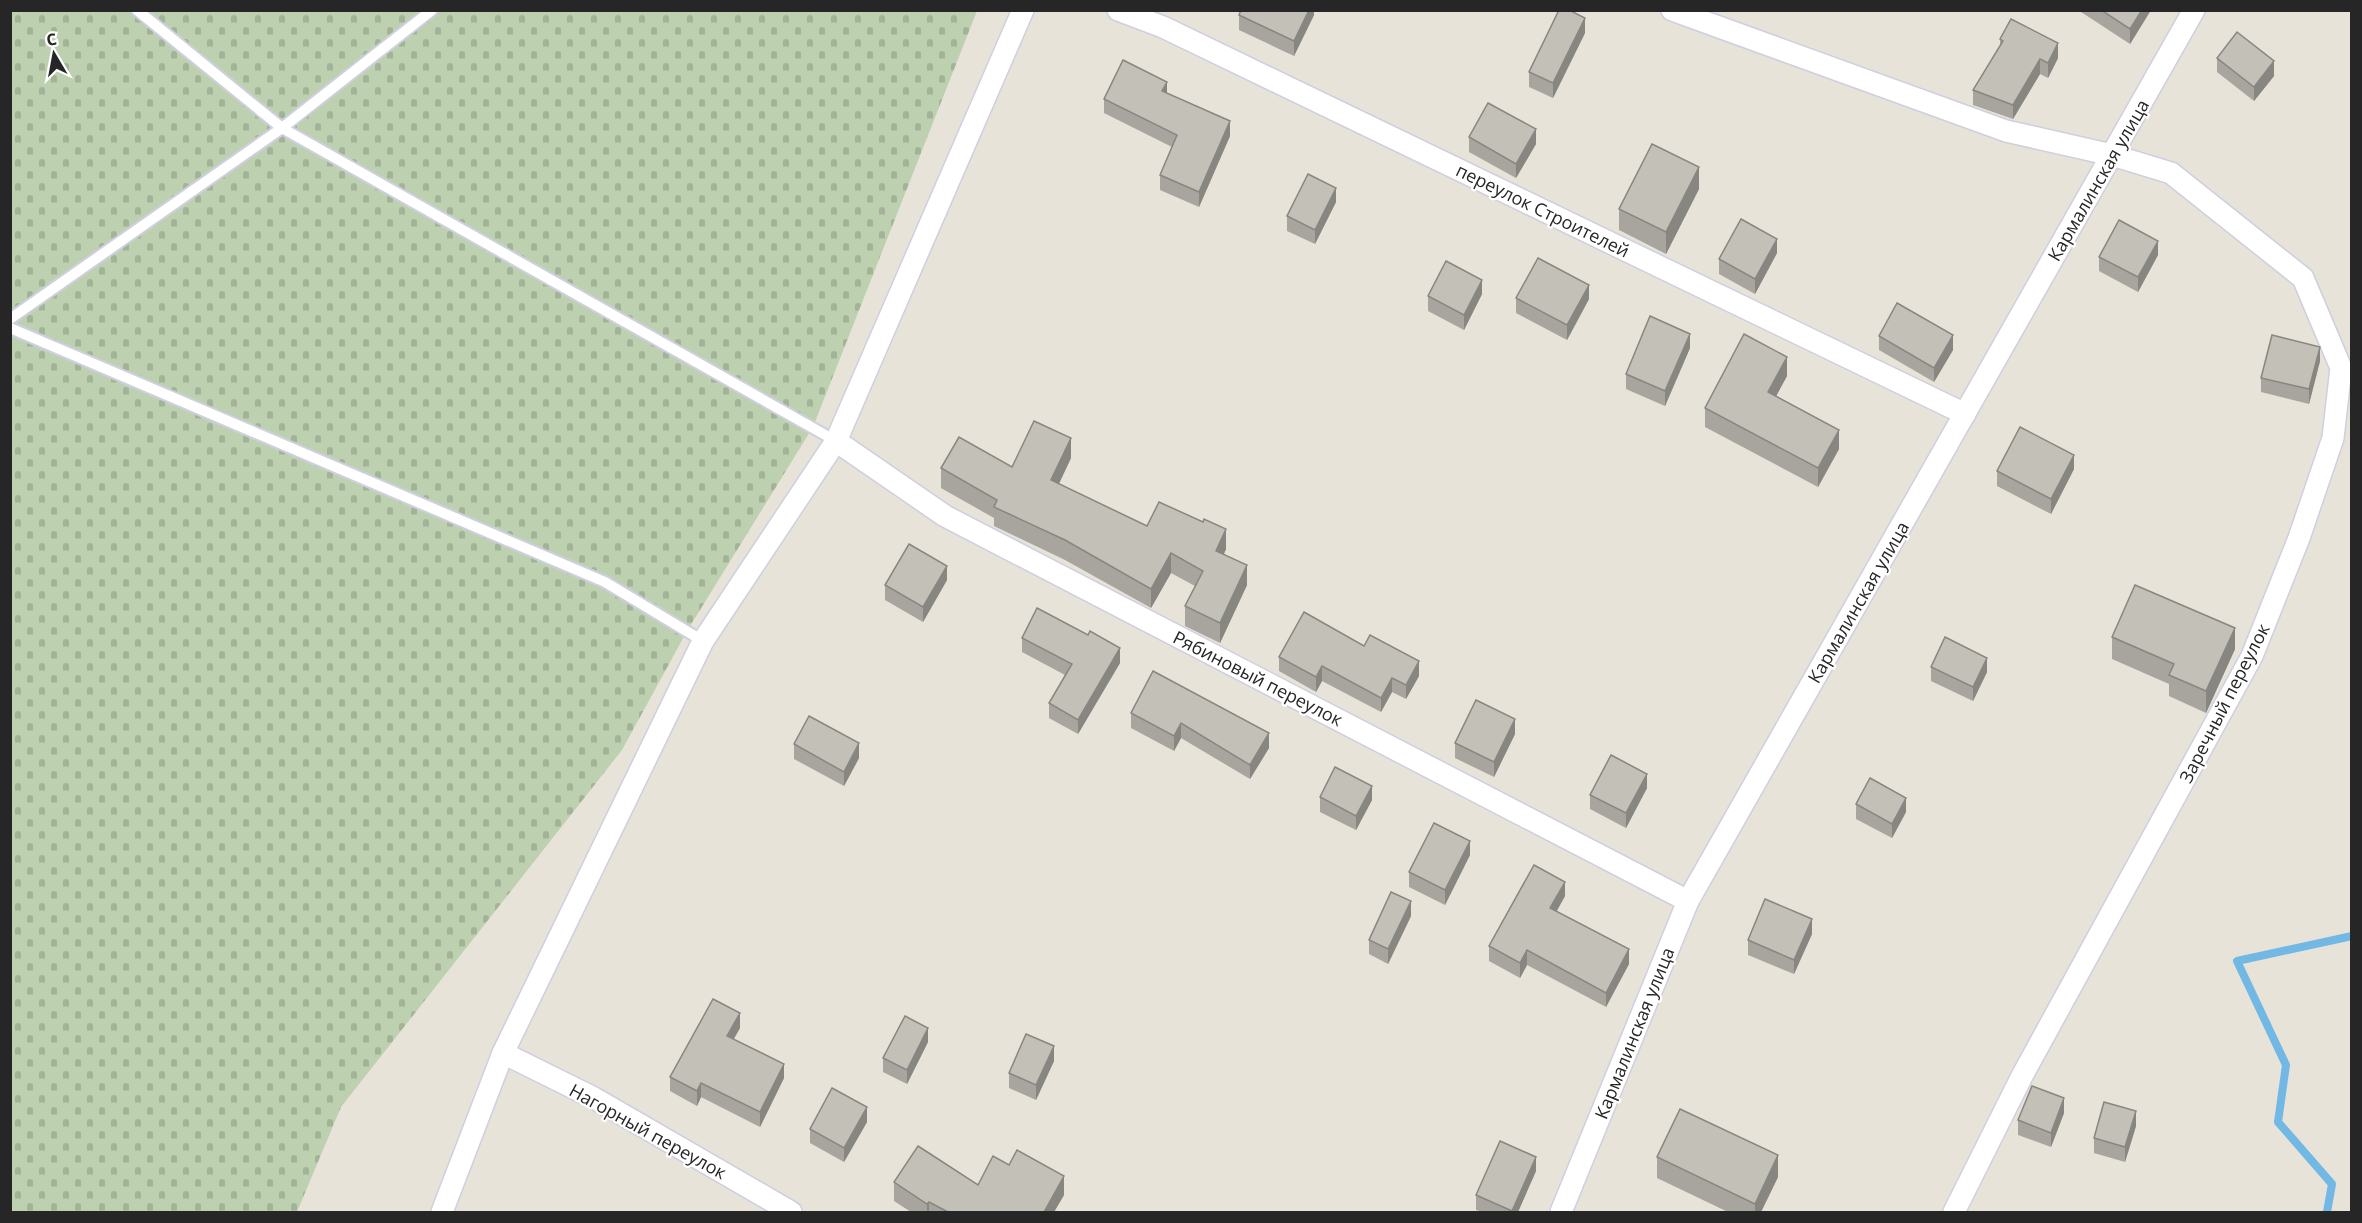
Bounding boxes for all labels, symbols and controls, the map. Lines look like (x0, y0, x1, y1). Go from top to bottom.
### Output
north arrow (24, 24, 84, 84)
text: С (44, 28, 58, 51)
street label: Кармалинская улица (2042, 95, 2154, 265)
street label: переулок Строителей (1452, 158, 1634, 262)
street label: Кармалинская улица (1802, 517, 1914, 687)
street label: Заречный переулок (2173, 619, 2275, 787)
street label: Рябиновый переулок (1169, 625, 1348, 732)
street label: Кармалинская улица (1589, 944, 1679, 1122)
street label: Нагорный переулок (565, 1078, 731, 1185)

